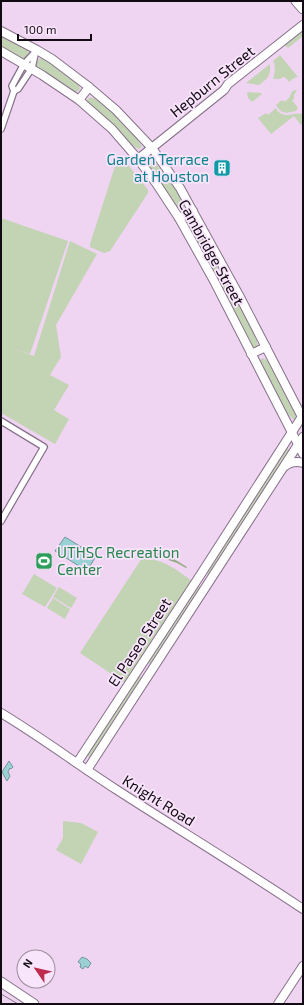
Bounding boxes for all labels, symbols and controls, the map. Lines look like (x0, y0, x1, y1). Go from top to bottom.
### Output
scale bar (18, 16, 91, 42)
text: 100 m (24, 22, 56, 36)
street label: Hepburn Street (166, 41, 258, 121)
place label: Garden Terrace at Houston (106, 150, 209, 185)
building icon: Garden Terrace at Houston (212, 158, 232, 178)
street label: Cambridge Street (175, 196, 249, 308)
place label: UTHSC Recreation Center (57, 543, 179, 578)
sports icon: UTHSC Recreation Center (34, 551, 54, 571)
street label: El Paseo Street (104, 594, 174, 690)
street label: Knight Road (119, 771, 199, 829)
north arrow (16, 949, 56, 989)
text: N (20, 956, 35, 970)

